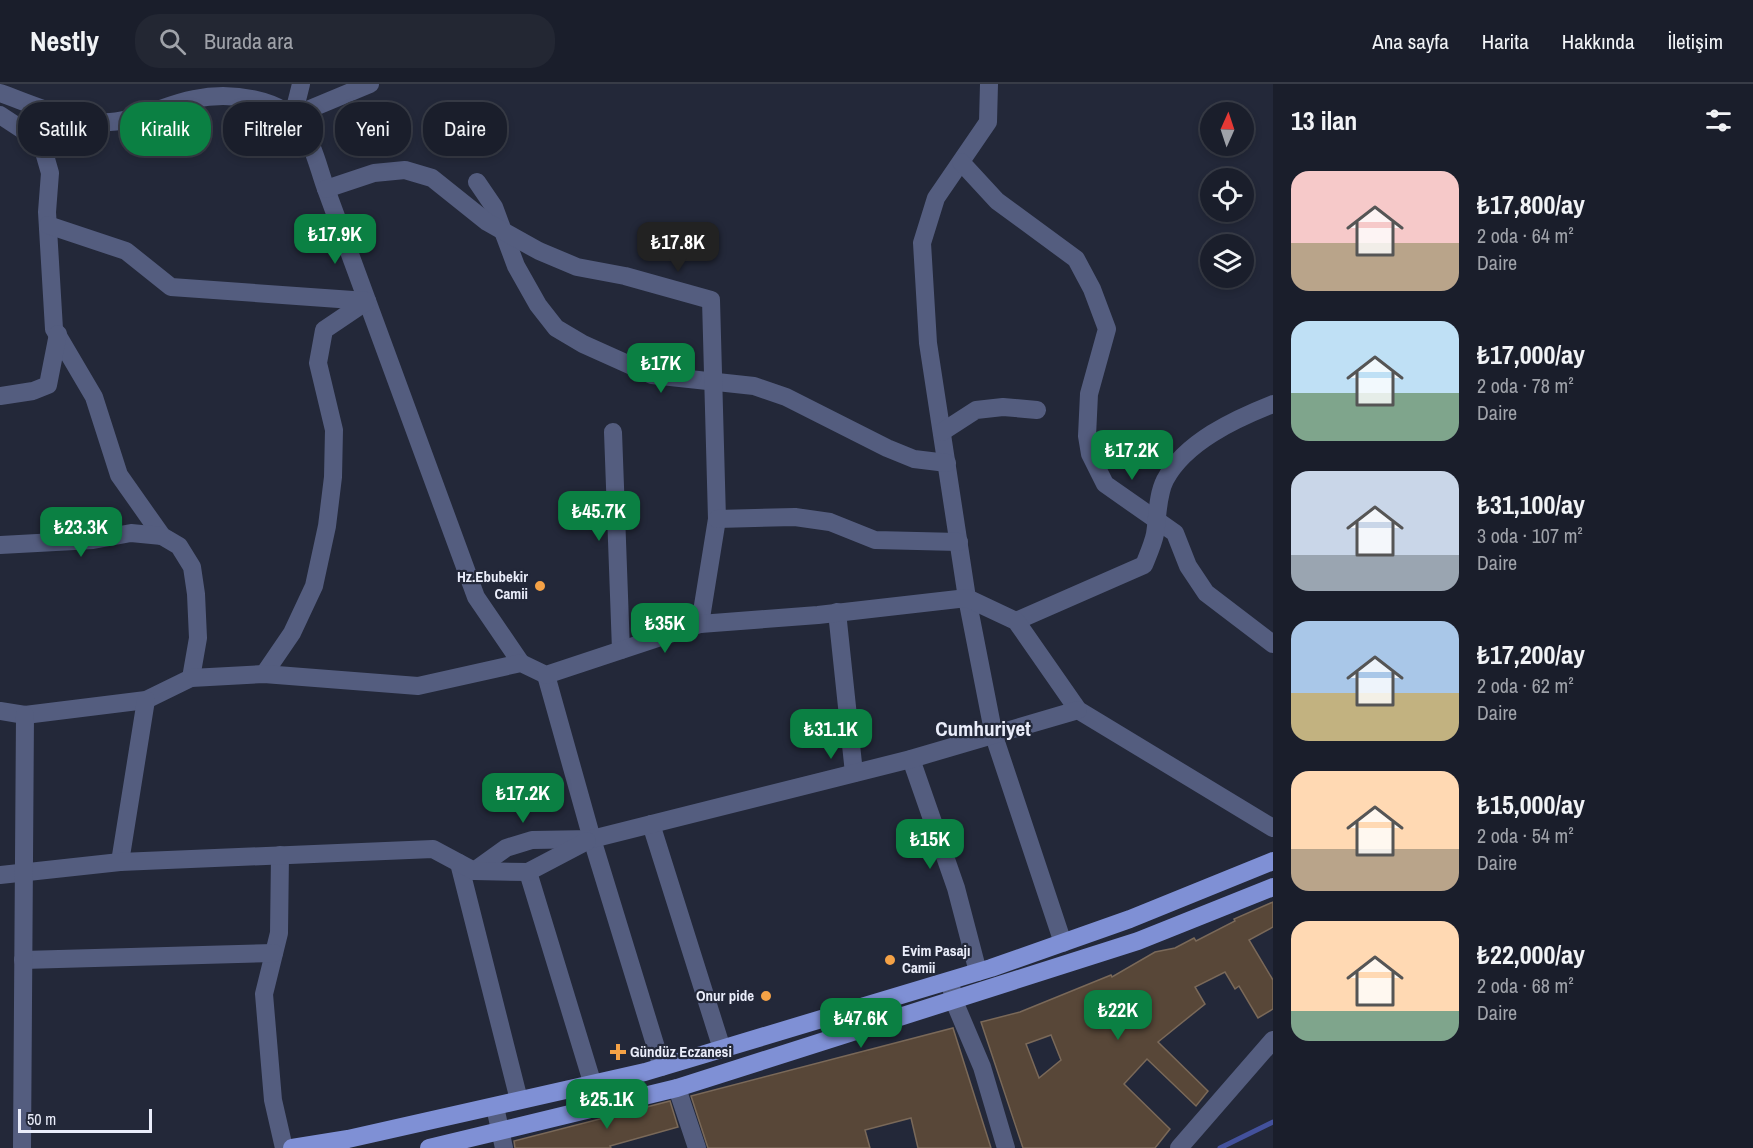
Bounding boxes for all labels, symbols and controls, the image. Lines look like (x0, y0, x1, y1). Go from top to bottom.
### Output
search box (135, 14, 555, 68)
text: Nestly (30, 22, 99, 60)
icon: search (156, 25, 189, 58)
text: Burada ara (204, 26, 293, 56)
text: Ana sayfa (1372, 27, 1449, 56)
text: Harita (1482, 27, 1529, 56)
text: Hakkında (1562, 27, 1634, 56)
text: İletişim (1667, 27, 1723, 56)
chip: Satılık (18, 102, 108, 156)
chip: Kiralık (120, 102, 211, 156)
chip: Filtreler (223, 102, 323, 156)
chip: Yeni (335, 102, 411, 156)
chip: Daire (423, 102, 507, 156)
north arrow (1200, 102, 1254, 156)
map controls (1200, 102, 1254, 288)
text: 13 ilan (1291, 103, 1357, 138)
icon: filters (1702, 104, 1735, 137)
button: locate (1200, 168, 1254, 222)
text: ₺17,800/ay (1477, 187, 1585, 222)
icon: home (1339, 195, 1411, 267)
pin: ₺17.9K (286, 214, 384, 265)
text: ₺17.9K (308, 220, 362, 247)
pin: ₺17.8K (629, 222, 727, 273)
text: 2 oda · 64 m² (1477, 222, 1574, 249)
text: ₺17.8K (651, 228, 705, 255)
button: layers (1200, 234, 1254, 288)
text: Daire (1477, 249, 1517, 276)
text: ₺17,000/ay (1477, 337, 1585, 372)
pin: ₺17K (625, 343, 697, 394)
icon: home (1339, 345, 1411, 417)
text: ₺17K (641, 349, 681, 376)
text: 2 oda · 78 m² (1477, 372, 1574, 399)
text: Daire (1477, 399, 1517, 426)
pin: ₺17.2K (1083, 430, 1181, 481)
text: ₺17.2K (1105, 436, 1159, 463)
text: ₺31,100/ay (1477, 487, 1585, 522)
pin: ₺45.7K (550, 491, 648, 542)
icon: home (1339, 495, 1411, 567)
text: ₺45.7K (572, 497, 626, 524)
pin: ₺23.3K (32, 507, 130, 558)
text: ₺23.3K (54, 513, 108, 540)
text: 3 oda · 107 m² (1477, 522, 1583, 549)
text: Daire (1477, 549, 1517, 576)
place label: Hz.Ebubekir Camii (457, 566, 528, 604)
marker: Hz.Ebubekir Camii (533, 579, 547, 593)
pin: ₺35K (629, 603, 701, 654)
text: ₺35K (645, 609, 685, 636)
text: ₺17,200/ay (1477, 637, 1585, 672)
icon: home (1339, 645, 1411, 717)
text: 2 oda · 62 m² (1477, 672, 1574, 699)
text: Daire (1477, 699, 1517, 726)
pin: ₺31.1K (782, 709, 880, 760)
district label: Cumhuriyet (935, 714, 1031, 743)
text: ₺31.1K (804, 715, 858, 742)
pin: ₺17.2K (474, 773, 572, 824)
text: ₺17.2K (496, 779, 550, 806)
text: ₺15,000/ay (1477, 787, 1585, 822)
icon: home (1339, 795, 1411, 867)
pin: ₺15K (894, 819, 966, 870)
text: 2 oda · 54 m² (1477, 822, 1574, 849)
text: ₺15K (910, 825, 950, 852)
text: Daire (1477, 849, 1517, 876)
text: ₺22,000/ay (1477, 937, 1585, 972)
place label: Evim Pasajı Camii (902, 940, 970, 978)
icon: home (1339, 945, 1411, 1017)
marker: Evim Pasajı Camii (883, 953, 897, 967)
text: 2 oda · 68 m² (1477, 972, 1574, 999)
place label: Onur pide (696, 985, 754, 1006)
marker: Onur pide (759, 989, 773, 1003)
pin: ₺22K (1082, 990, 1154, 1041)
text: ₺22K (1098, 996, 1138, 1023)
pin: ₺47.6K (812, 998, 910, 1049)
text: Daire (1477, 999, 1517, 1026)
text: ₺47.6K (834, 1004, 888, 1031)
place label: Gündüz Eczanesi (630, 1041, 732, 1062)
marker: Gündüz Eczanesi (611, 1045, 625, 1059)
pin: ₺25.1K (558, 1079, 656, 1130)
text: ₺25.1K (580, 1085, 634, 1112)
scale bar (18, 1106, 152, 1134)
text: 50 m (27, 1108, 56, 1130)

